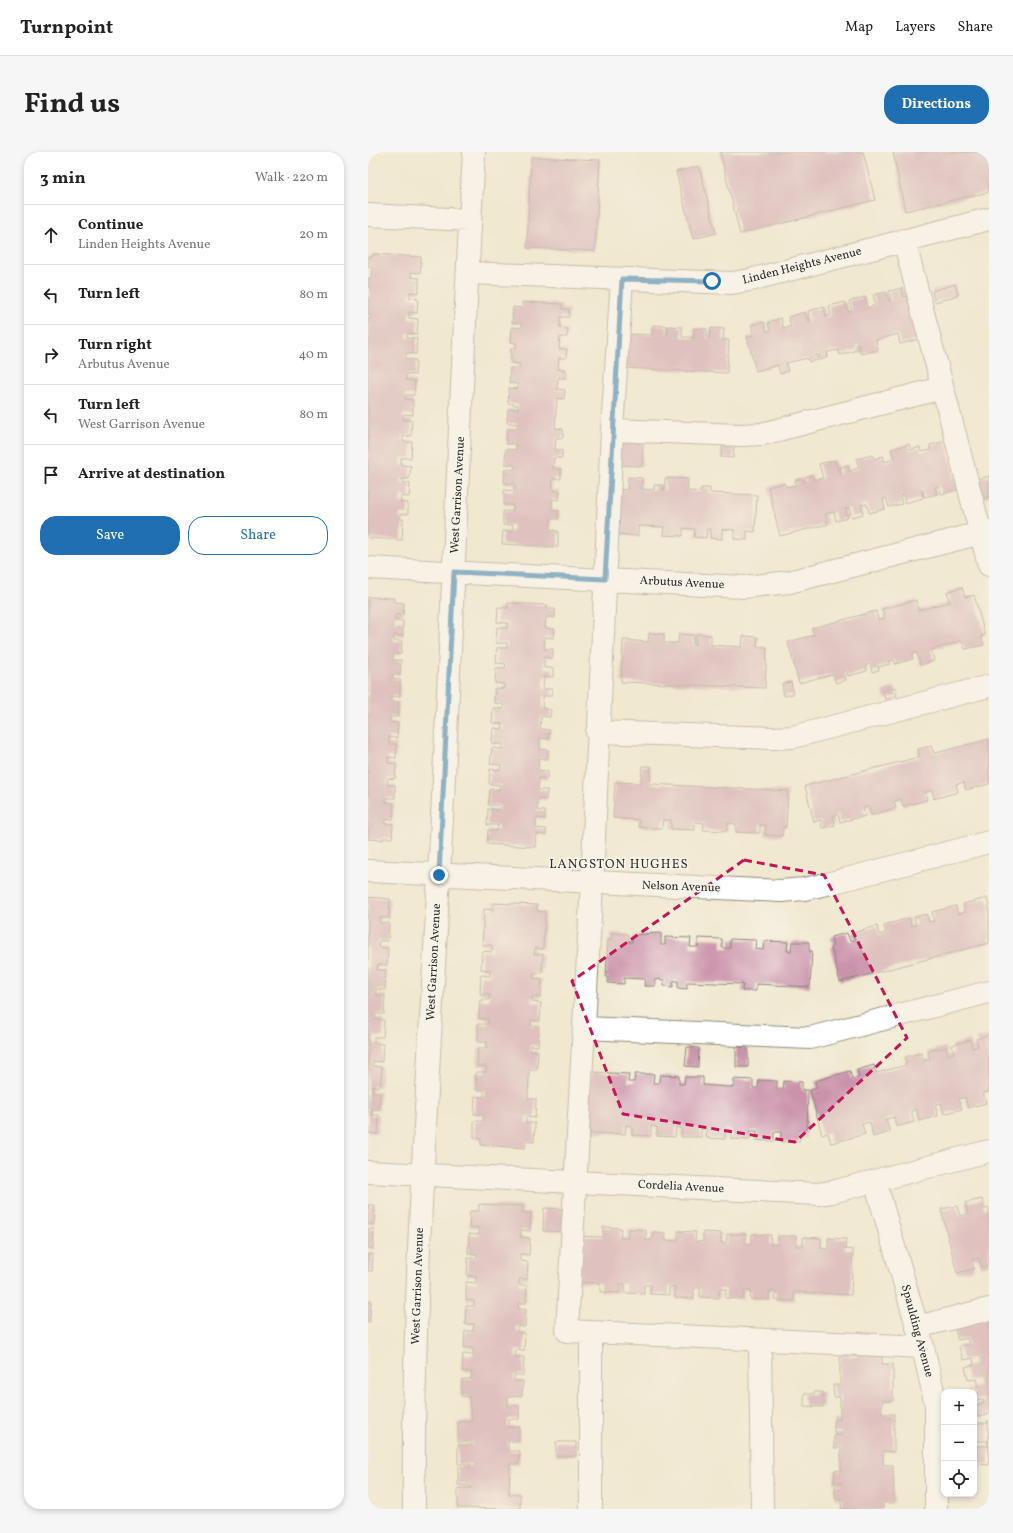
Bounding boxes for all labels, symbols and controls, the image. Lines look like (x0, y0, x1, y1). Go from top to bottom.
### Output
text: Turnpoint (20, 15, 113, 41)
text: Map (845, 18, 873, 37)
text: Layers (895, 18, 935, 37)
text: Share (957, 18, 993, 37)
text: Find us (24, 85, 120, 124)
button: Directions (884, 85, 989, 124)
text: 3 min (40, 167, 86, 190)
text: Walk · 220 m (255, 169, 328, 187)
text: Continue (78, 215, 143, 236)
icon: ahead (40, 224, 62, 246)
text: 20 m (299, 226, 328, 244)
text: Linden Heights Avenue (78, 236, 210, 254)
street label: Linden Heights Avenue (741, 243, 863, 289)
route start (703, 272, 721, 290)
icon: left (40, 284, 62, 306)
text: Turn left (78, 284, 140, 305)
text: 80 m (299, 286, 328, 304)
text: Turn right (78, 335, 152, 356)
icon: right (40, 344, 62, 366)
text: 40 m (299, 346, 328, 364)
text: Arbutus Avenue (78, 356, 170, 374)
text: Turn left (78, 395, 140, 416)
icon: left (40, 404, 62, 426)
text: 80 m (299, 406, 328, 424)
text: West Garrison Avenue (78, 416, 205, 434)
street label: West Garrison Avenue (447, 436, 469, 554)
icon: arrive (40, 464, 62, 486)
text: Arrive at destination (78, 464, 225, 485)
button: Save (40, 516, 180, 555)
button: Share (188, 516, 328, 555)
street label: Arbutus Avenue (639, 573, 725, 593)
district label: LANGSTON HUGHES (549, 856, 689, 874)
route end (430, 866, 448, 884)
street label: Nelson Avenue (641, 878, 721, 896)
street label: West Garrison Avenue (423, 903, 445, 1021)
street label: Cordelia Avenue (637, 1177, 725, 1197)
street label: West Garrison Avenue (408, 1227, 428, 1345)
street label: Spaulding Avenue (897, 1283, 937, 1379)
map controls (941, 1389, 977, 1497)
button: + (941, 1389, 977, 1425)
button: − (941, 1425, 977, 1461)
button: locate (941, 1461, 977, 1497)

